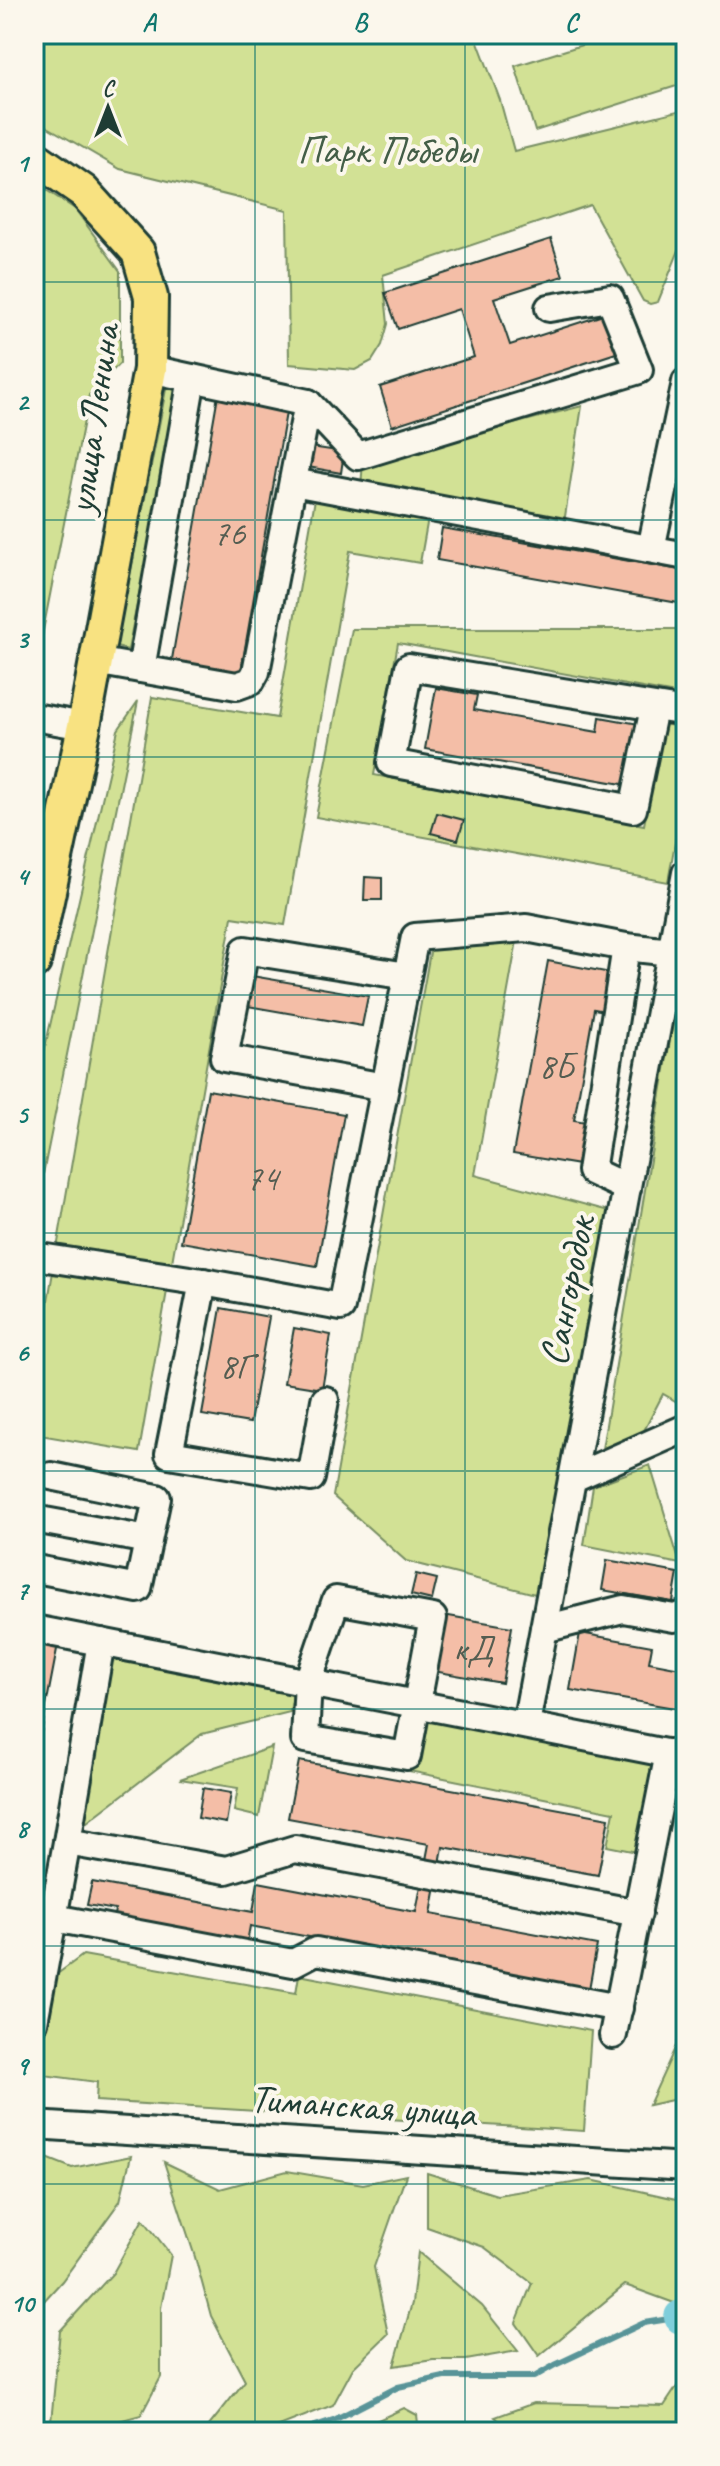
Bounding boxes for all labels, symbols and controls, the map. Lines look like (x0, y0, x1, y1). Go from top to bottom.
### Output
text: A (142, 6, 157, 39)
text: B (353, 6, 369, 39)
text: C (565, 6, 581, 39)
north arrow (68, 68, 148, 148)
text: С (103, 75, 117, 103)
park label: Парк Победы (297, 125, 479, 175)
text: 1 (16, 147, 31, 180)
street label: улица Ленина (55, 318, 131, 519)
text: 2 (16, 385, 30, 418)
house number: 76 (213, 510, 247, 556)
text: 3 (16, 623, 30, 656)
text: 4 (16, 860, 31, 893)
house number: 8Б (539, 1043, 579, 1089)
text: 5 (16, 1098, 30, 1131)
house number: 74 (246, 1155, 282, 1201)
street label: Сангородок (528, 1209, 607, 1370)
text: 6 (16, 1336, 30, 1369)
house number: 8Г (220, 1343, 260, 1389)
text: 7 (16, 1574, 30, 1607)
house number: кД (453, 1626, 496, 1672)
text: 8 (16, 1812, 31, 1845)
text: 9 (16, 2049, 30, 2082)
street label: Тиманская улица (249, 2073, 480, 2139)
text: 10 (10, 2287, 36, 2320)

